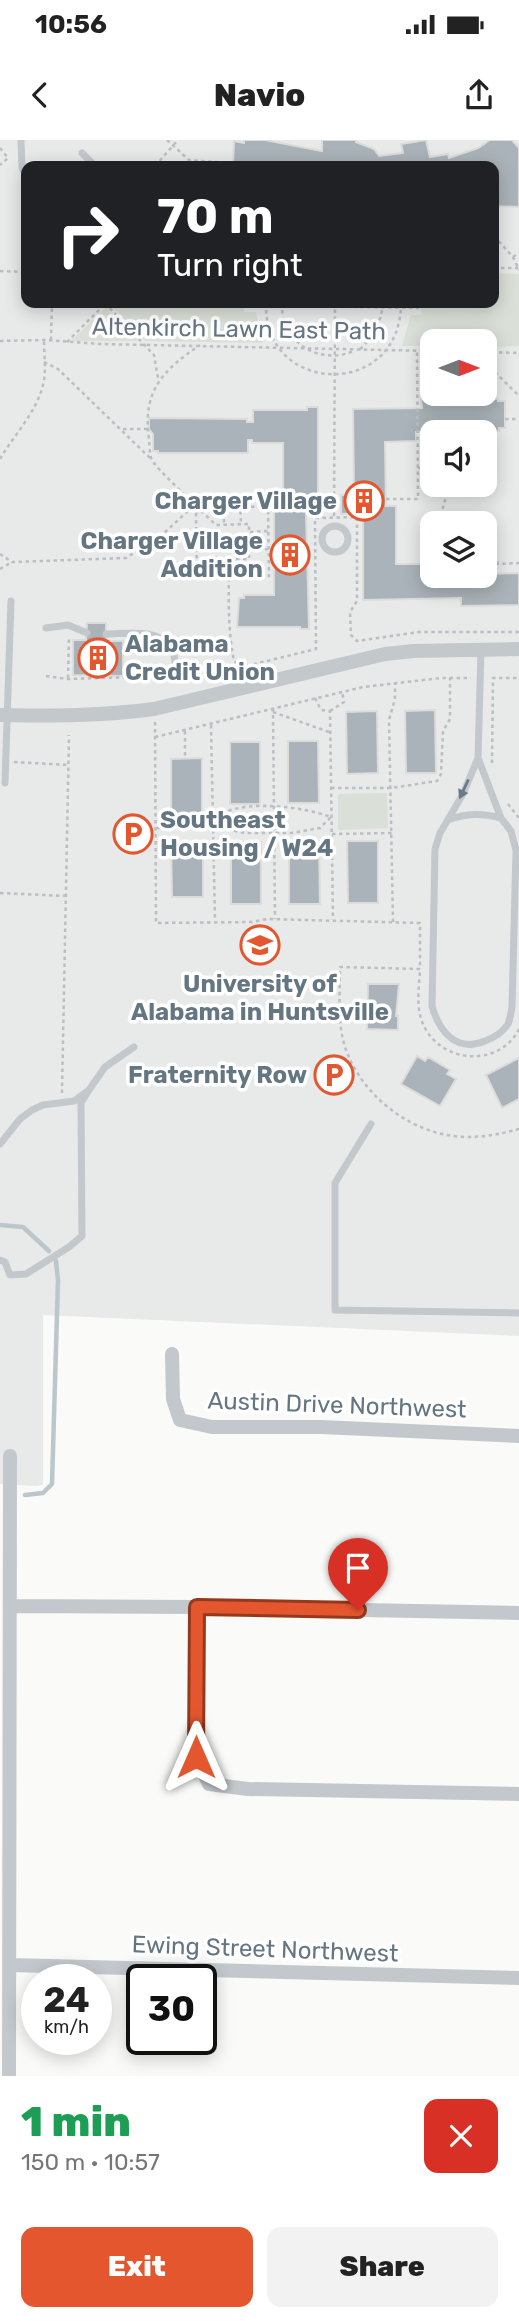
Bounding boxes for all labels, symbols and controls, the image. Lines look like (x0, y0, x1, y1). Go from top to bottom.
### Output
text: 10:56 (35, 9, 107, 40)
icon: back (21, 76, 59, 114)
text: Navio (214, 76, 305, 114)
icon: share (460, 76, 498, 114)
text: 70 m (157, 187, 274, 245)
icon: right (42, 189, 133, 280)
text: Turn right (157, 246, 302, 284)
street label: Altenkirch Lawn East Path (92, 312, 386, 346)
north arrow (420, 329, 497, 406)
map controls (420, 329, 497, 588)
button: sound (420, 420, 497, 497)
building icon: Charger Village (343, 480, 385, 522)
place label: Charger Village (155, 487, 337, 515)
button: layers (420, 511, 497, 588)
place label: Charger Village Addition (81, 527, 263, 583)
building icon: Charger Village Addition (269, 534, 311, 576)
place label: Alabama Credit Union (125, 630, 275, 686)
building icon: Alabama Credit Union (77, 637, 119, 679)
one-way arrow (458, 779, 469, 800)
place label: Southeast Housing / W24 (160, 806, 333, 862)
parking icon: Southeast Housing / W24 (112, 813, 154, 855)
school or university icon: University of Alabama in Huntsville (239, 924, 281, 966)
place label: University of Alabama in Huntsville (131, 970, 389, 1026)
parking icon: Fraternity Row (313, 1054, 355, 1096)
place label: Fraternity Row (128, 1061, 307, 1089)
street label: Austin Drive Northwest (207, 1386, 467, 1424)
pin (328, 1538, 388, 1610)
icon: arrive (339, 1549, 377, 1587)
position arrow (159, 1720, 233, 1794)
street label: Ewing Street Northwest (131, 1930, 399, 1968)
speed limit sign: 30 (126, 1964, 217, 2055)
text: 24 (43, 1979, 90, 2021)
text: km/h (44, 2016, 89, 2038)
text: 1 min (21, 2097, 131, 2147)
button: close (424, 2099, 498, 2173)
text: 150 m · 10:57 (21, 2148, 160, 2176)
button: Exit (21, 2227, 253, 2307)
button: Share (267, 2227, 498, 2307)

